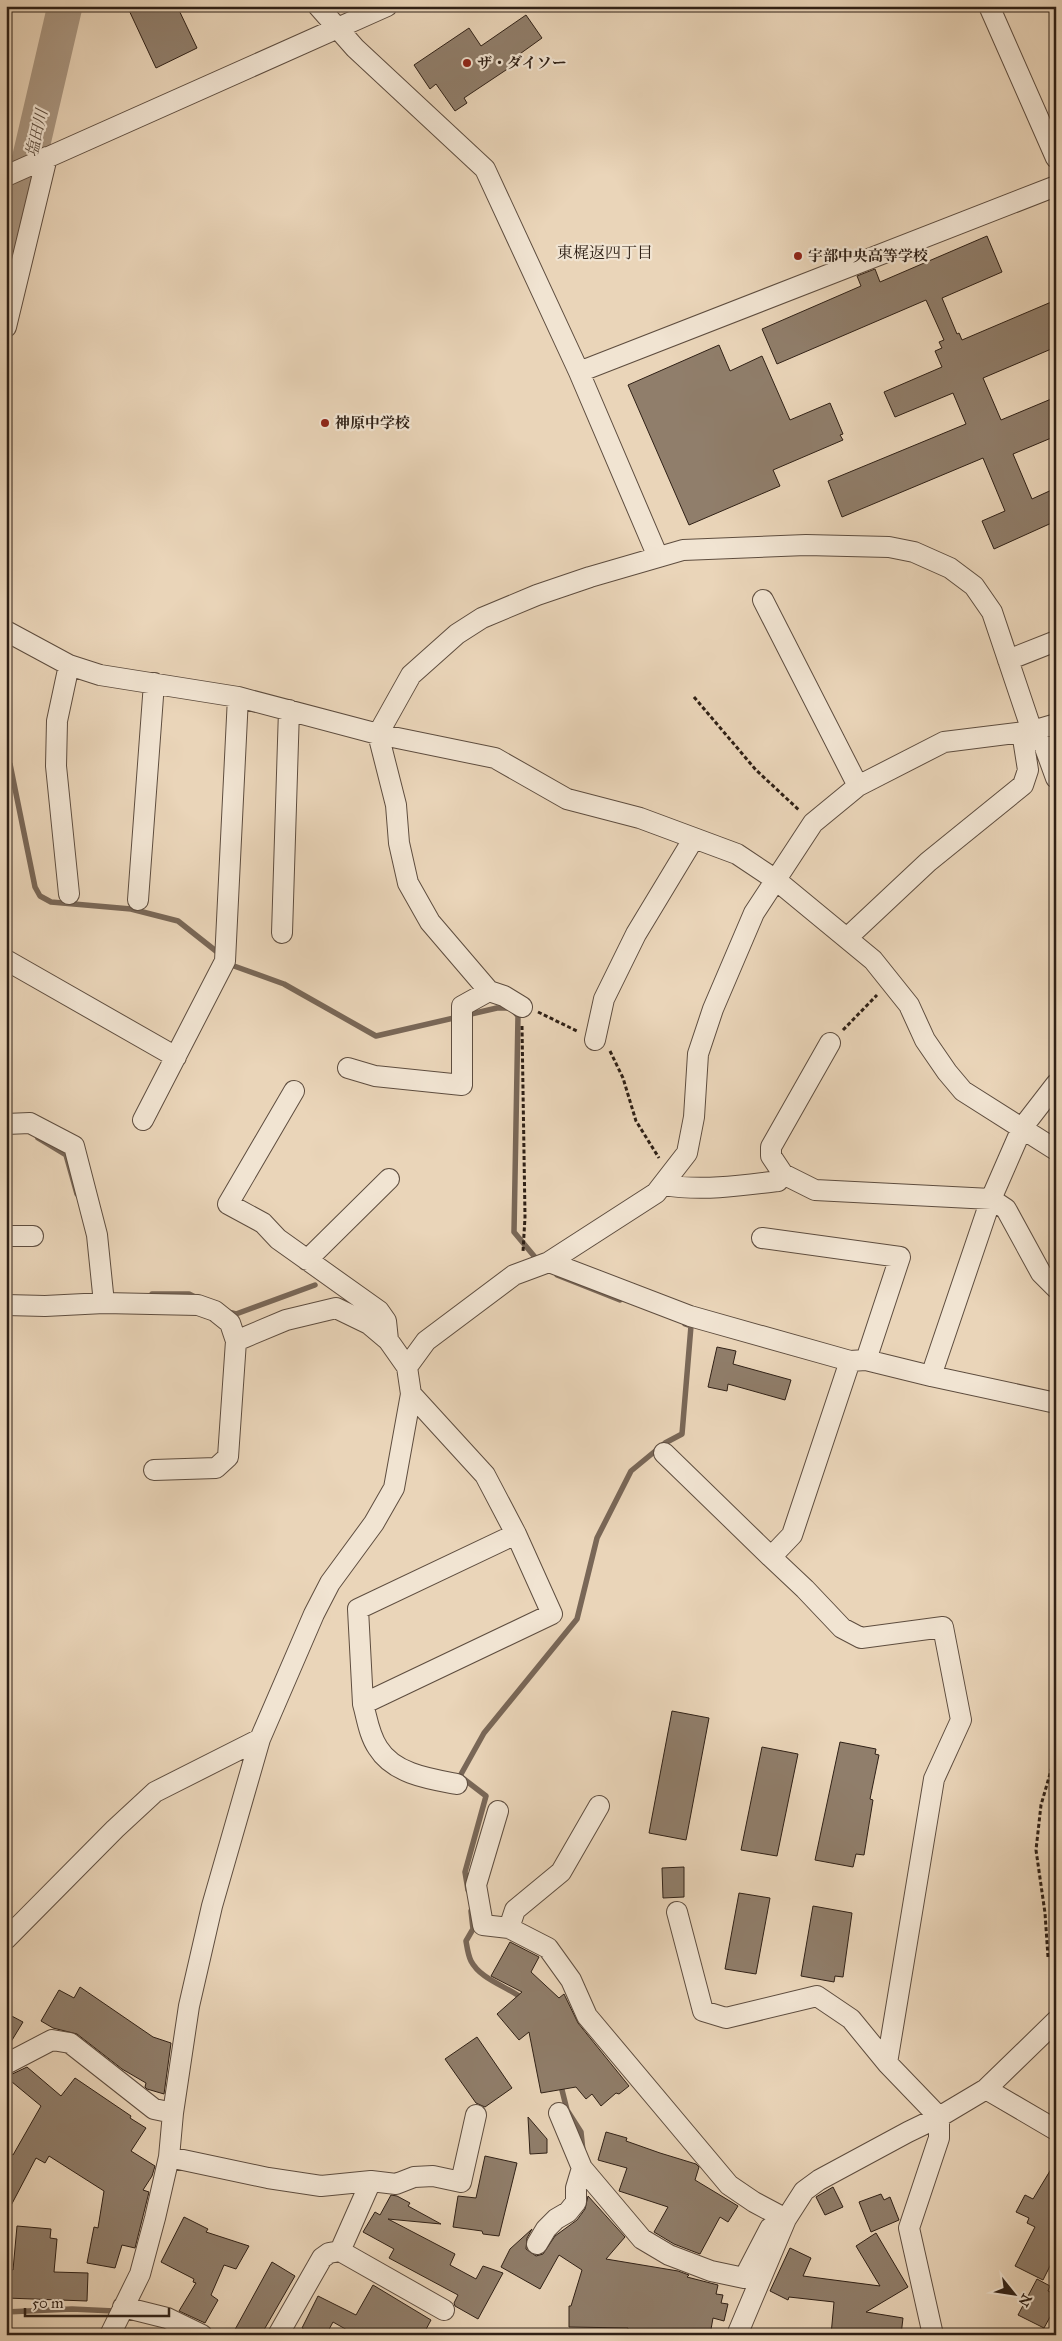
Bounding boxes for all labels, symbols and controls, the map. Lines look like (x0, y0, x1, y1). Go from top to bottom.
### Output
place label: ザ・ダイソー (477, 54, 567, 72)
marker: ザ・ダイソー (461, 57, 473, 69)
water label: 塩田川 (22, 106, 52, 159)
district label: 東梶返四丁目 (557, 243, 653, 262)
place label: 宇部中央高等学校 (808, 247, 928, 265)
marker: 宇部中央高等学校 (792, 250, 804, 262)
place label: 神原中学校 (335, 414, 410, 432)
marker: 神原中学校 (319, 417, 331, 429)
north arrow (990, 2268, 1040, 2318)
scale bar (25, 2286, 169, 2318)
text: N (1014, 2291, 1035, 2310)
text: 50 m (32, 2294, 64, 2312)

